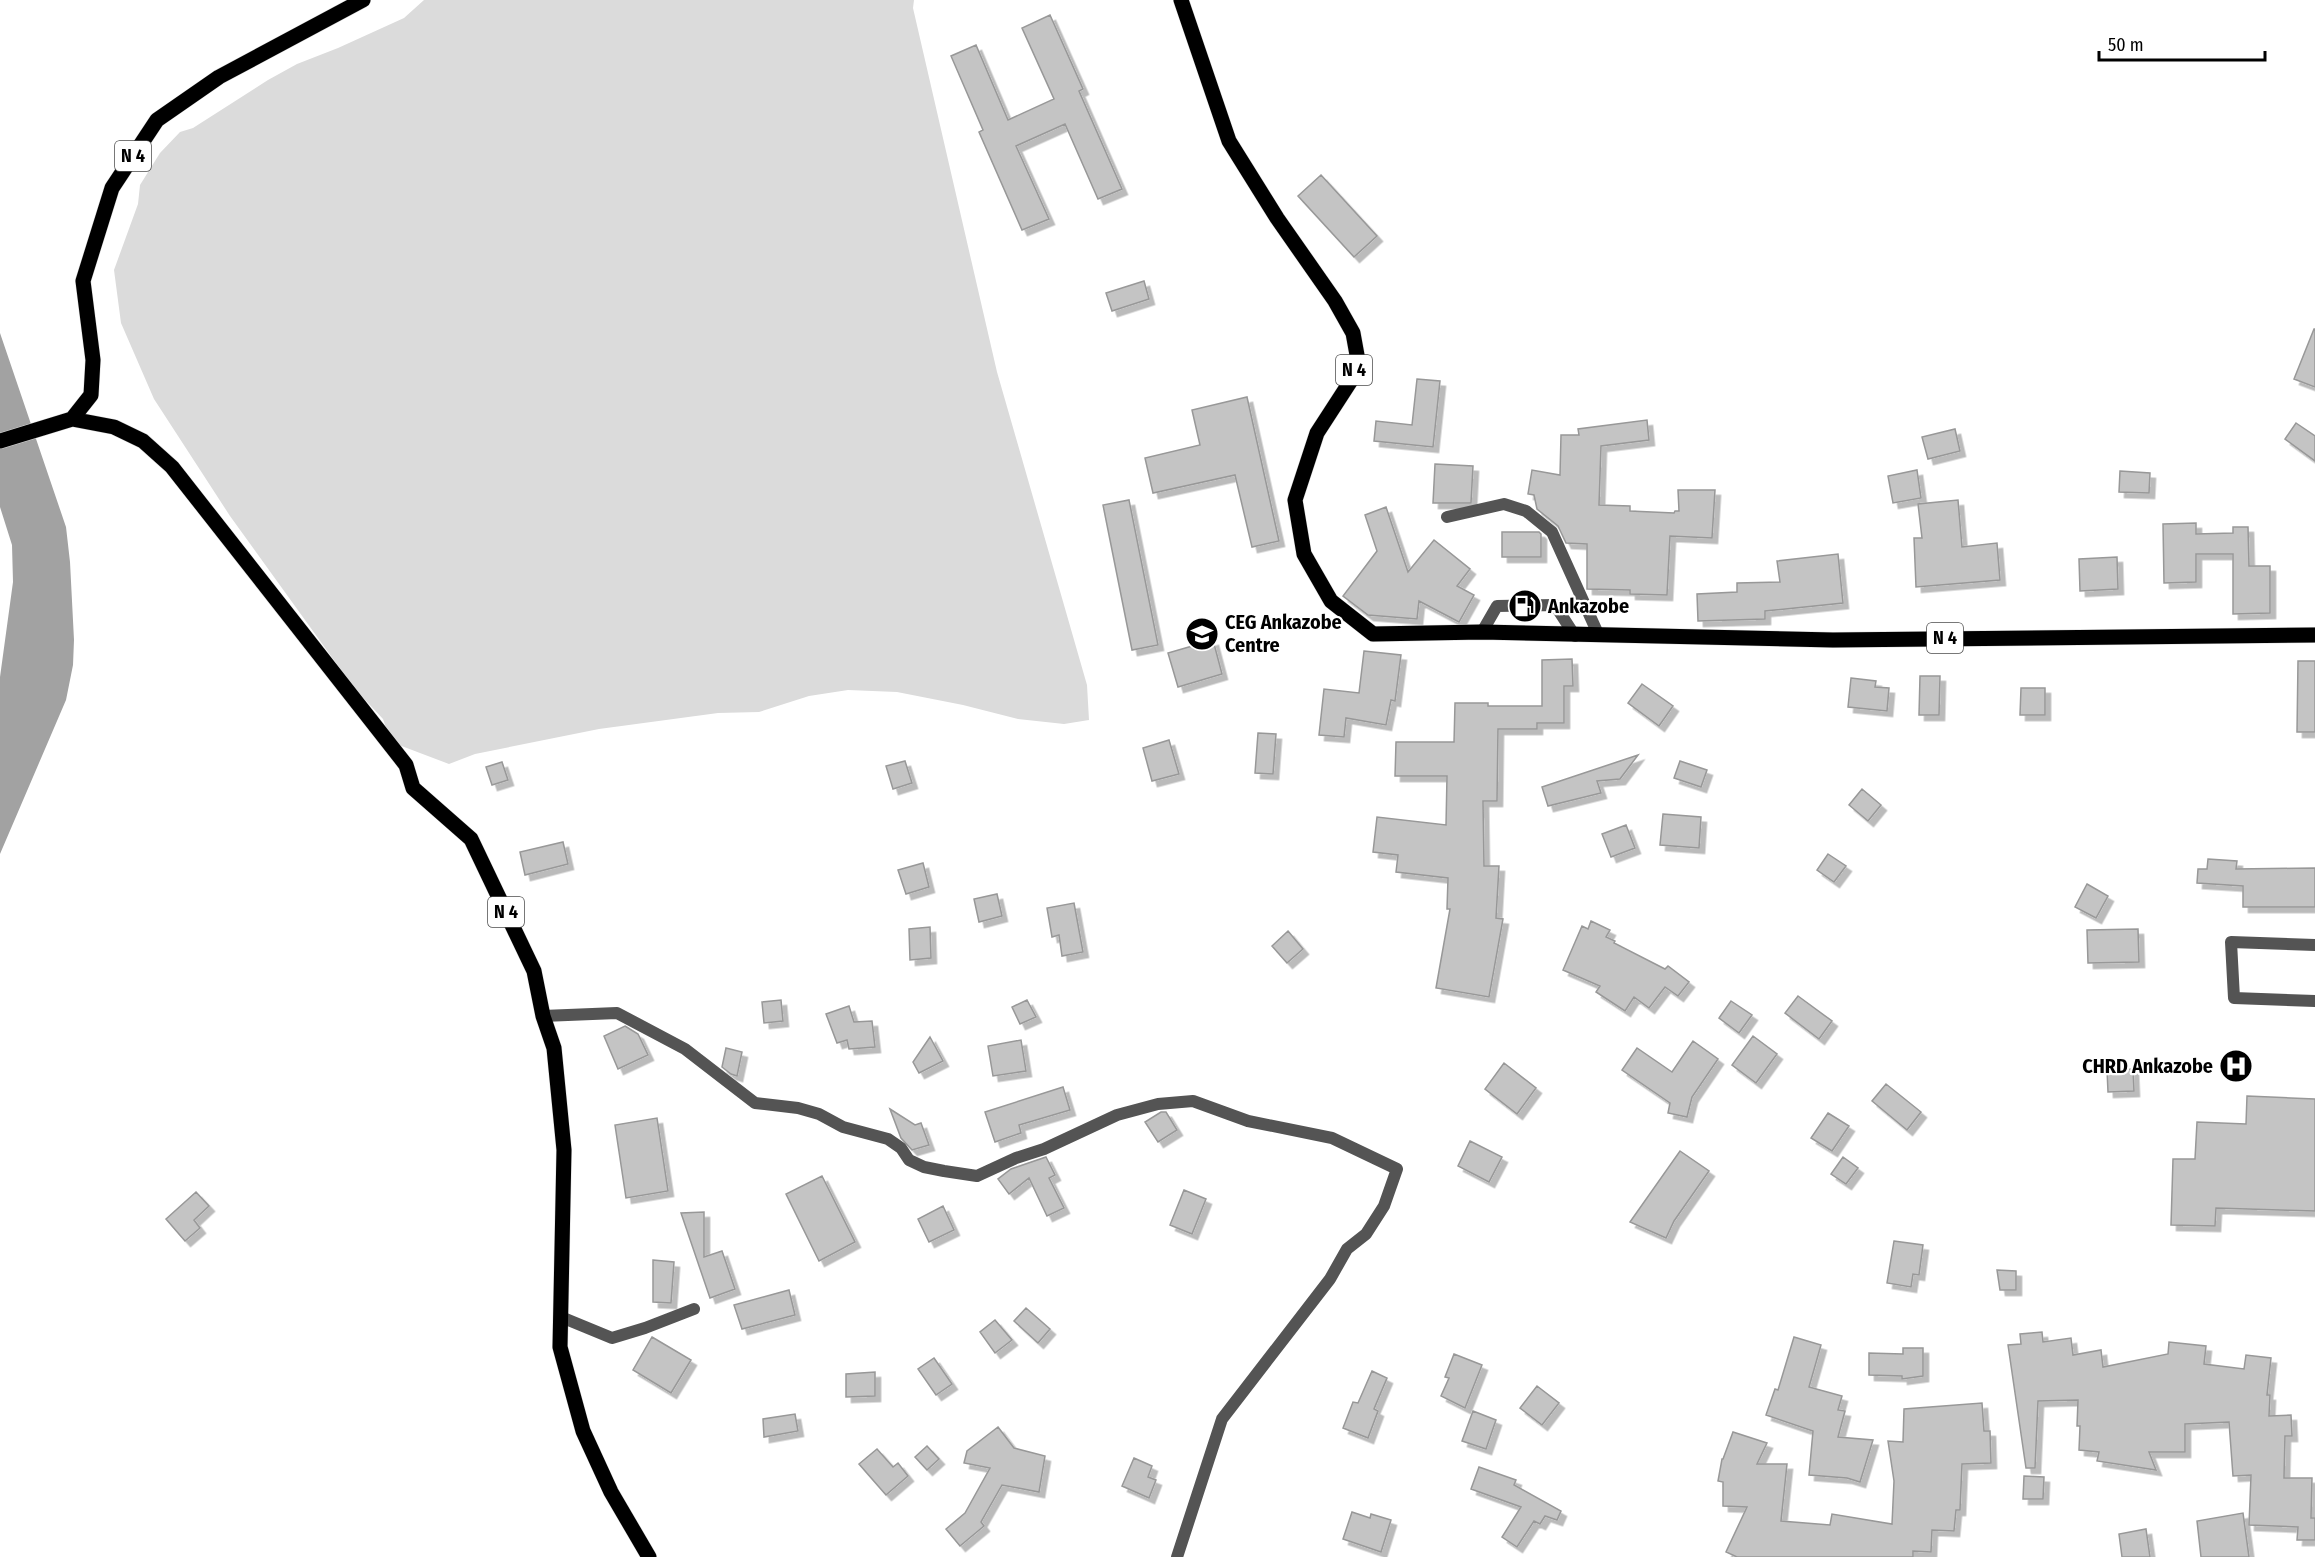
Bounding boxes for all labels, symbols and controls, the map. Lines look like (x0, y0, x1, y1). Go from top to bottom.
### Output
scale bar (2099, 24, 2266, 62)
text: 50 m (2108, 34, 2144, 56)
road number: N 4 (115, 141, 151, 171)
road number: N 4 (1336, 355, 1372, 385)
fuel station icon: Ankazobe (1507, 588, 1543, 624)
place label: Ankazobe (1547, 594, 1629, 618)
place label: CEG Ankazobe Centre (1225, 610, 1342, 657)
school or university icon: CEG Ankazobe Centre (1184, 616, 1220, 652)
road number: N 4 (1927, 623, 1963, 653)
road number: N 4 (488, 897, 524, 927)
hospital icon: CHRD Ankazobe (2218, 1048, 2254, 1084)
place label: CHRD Ankazobe (2082, 1054, 2213, 1078)

